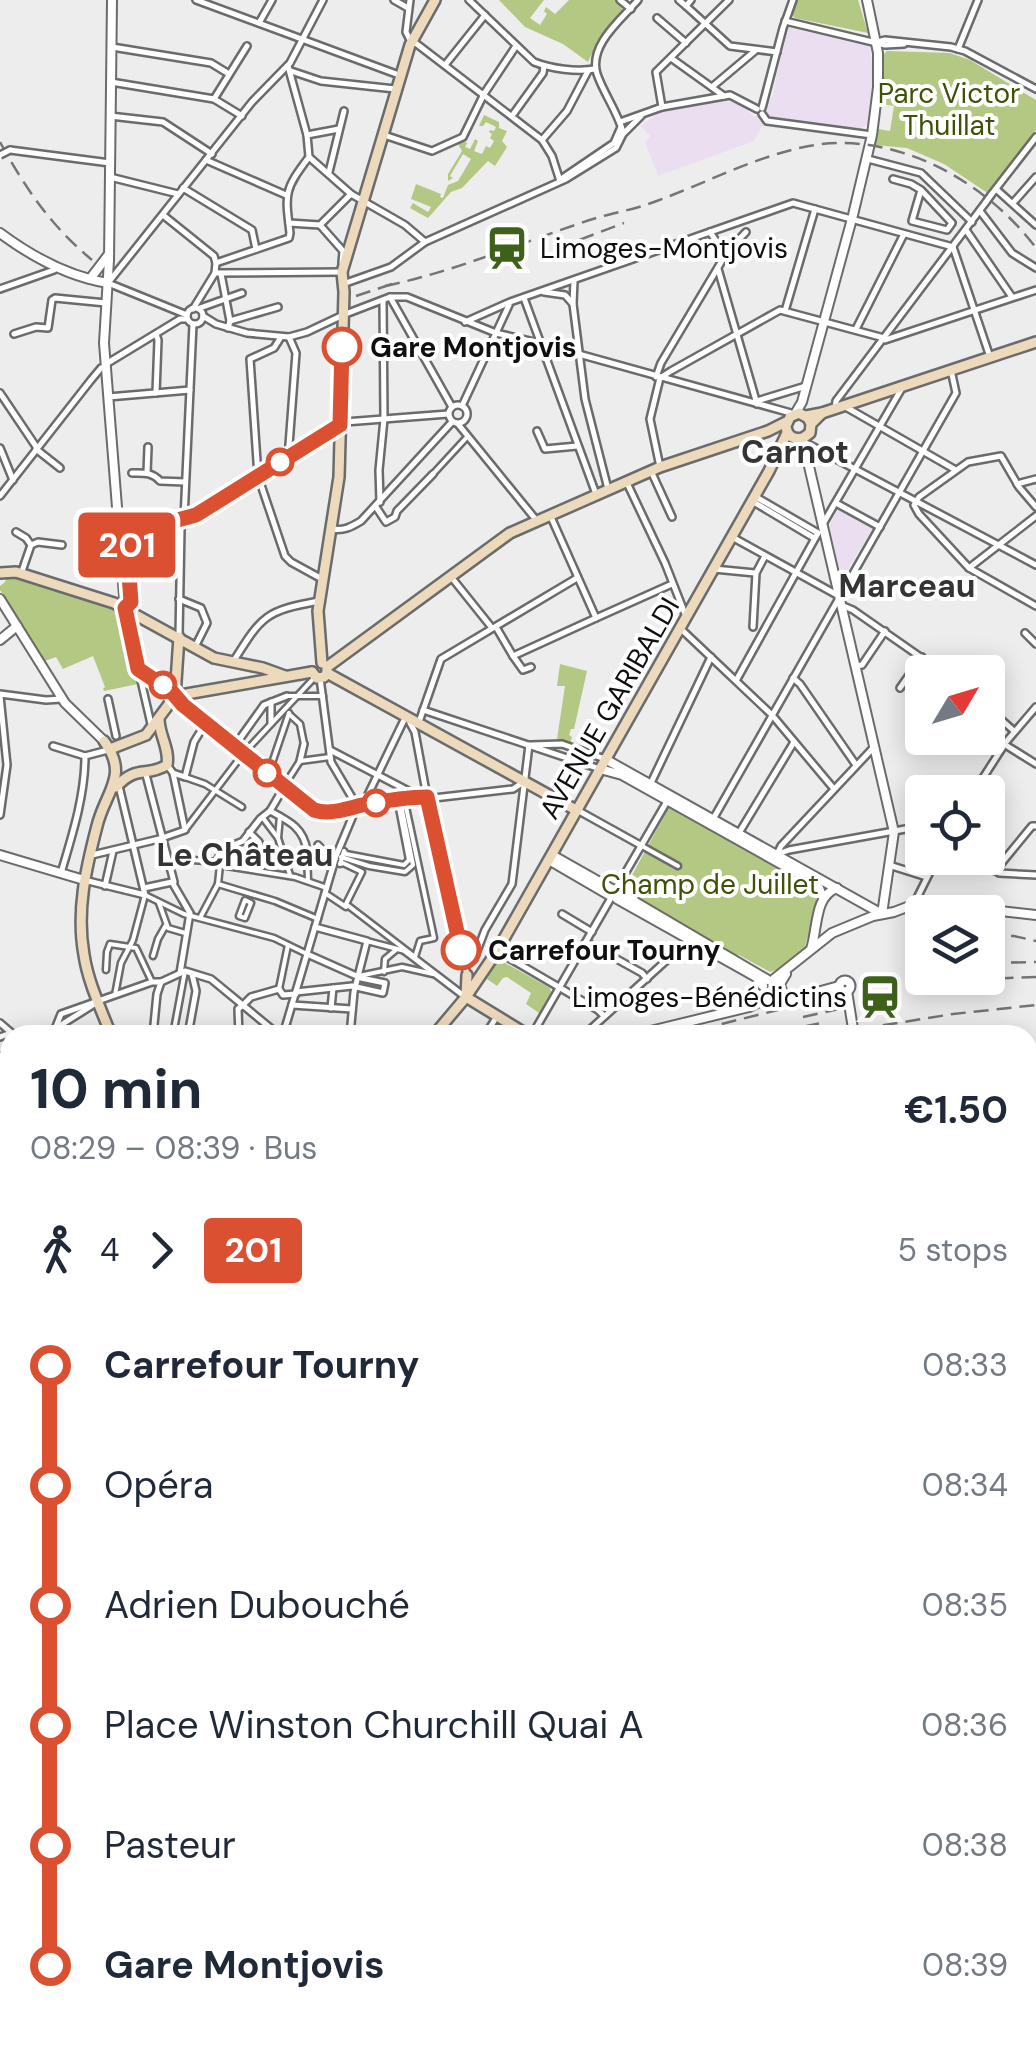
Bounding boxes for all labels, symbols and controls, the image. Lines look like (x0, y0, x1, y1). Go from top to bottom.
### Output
park label: Parc Victor Thuillat (878, 75, 1020, 144)
station icon: Limoges-Montjovis (483, 224, 531, 272)
place label: Limoges-Montjovis (540, 230, 788, 267)
marker: Gare Montjovis (323, 328, 361, 366)
place label: Gare Montjovis (370, 329, 577, 366)
district label: Carnot (741, 431, 849, 473)
unlabelled marker (267, 449, 293, 475)
line badge: 201 (70, 512, 184, 578)
text: 201 (98, 522, 156, 568)
district label: Marceau (838, 565, 976, 607)
street label: AVENUE GARIBALDI (531, 591, 688, 826)
north arrow (905, 655, 1005, 755)
map controls (905, 655, 1005, 995)
unlabelled marker (150, 672, 176, 698)
unlabelled marker (254, 760, 280, 786)
button: locate (905, 775, 1005, 875)
unlabelled marker (363, 790, 389, 816)
district label: Le Château (156, 834, 334, 876)
park label: Champ de Juillet (601, 866, 819, 903)
button: layers (905, 895, 1005, 995)
marker: Carrefour Tourny (442, 931, 480, 969)
place label: Carrefour Tourny (488, 932, 721, 969)
station icon: Limoges-Bénédictins (856, 973, 904, 1021)
place label: Limoges-Bénédictins (572, 979, 847, 1016)
text: 10 min (30, 1053, 202, 1125)
text: €1.50 (904, 1085, 1008, 1135)
text: 08:29 – 08:39 · Bus (30, 1127, 317, 1169)
icon: walk (30, 1223, 85, 1278)
icon: forward (134, 1223, 189, 1278)
text: 201 (224, 1227, 282, 1273)
text: 4 (100, 1229, 119, 1271)
text: 5 stops (897, 1229, 1008, 1271)
text: Carrefour Tourny (104, 1340, 420, 1390)
text: 08:33 (922, 1344, 1008, 1386)
text: Opéra (104, 1460, 214, 1510)
text: 08:34 (922, 1464, 1008, 1506)
text: Adrien Dubouché (104, 1580, 410, 1630)
text: 08:35 (922, 1584, 1008, 1626)
text: Place Winston Churchill Quai A (104, 1700, 644, 1750)
text: 08:36 (921, 1704, 1008, 1746)
text: Pasteur (104, 1820, 236, 1870)
text: 08:38 (922, 1824, 1008, 1866)
text: Gare Montjovis (104, 1940, 384, 1990)
text: 08:39 (922, 1944, 1008, 1986)

